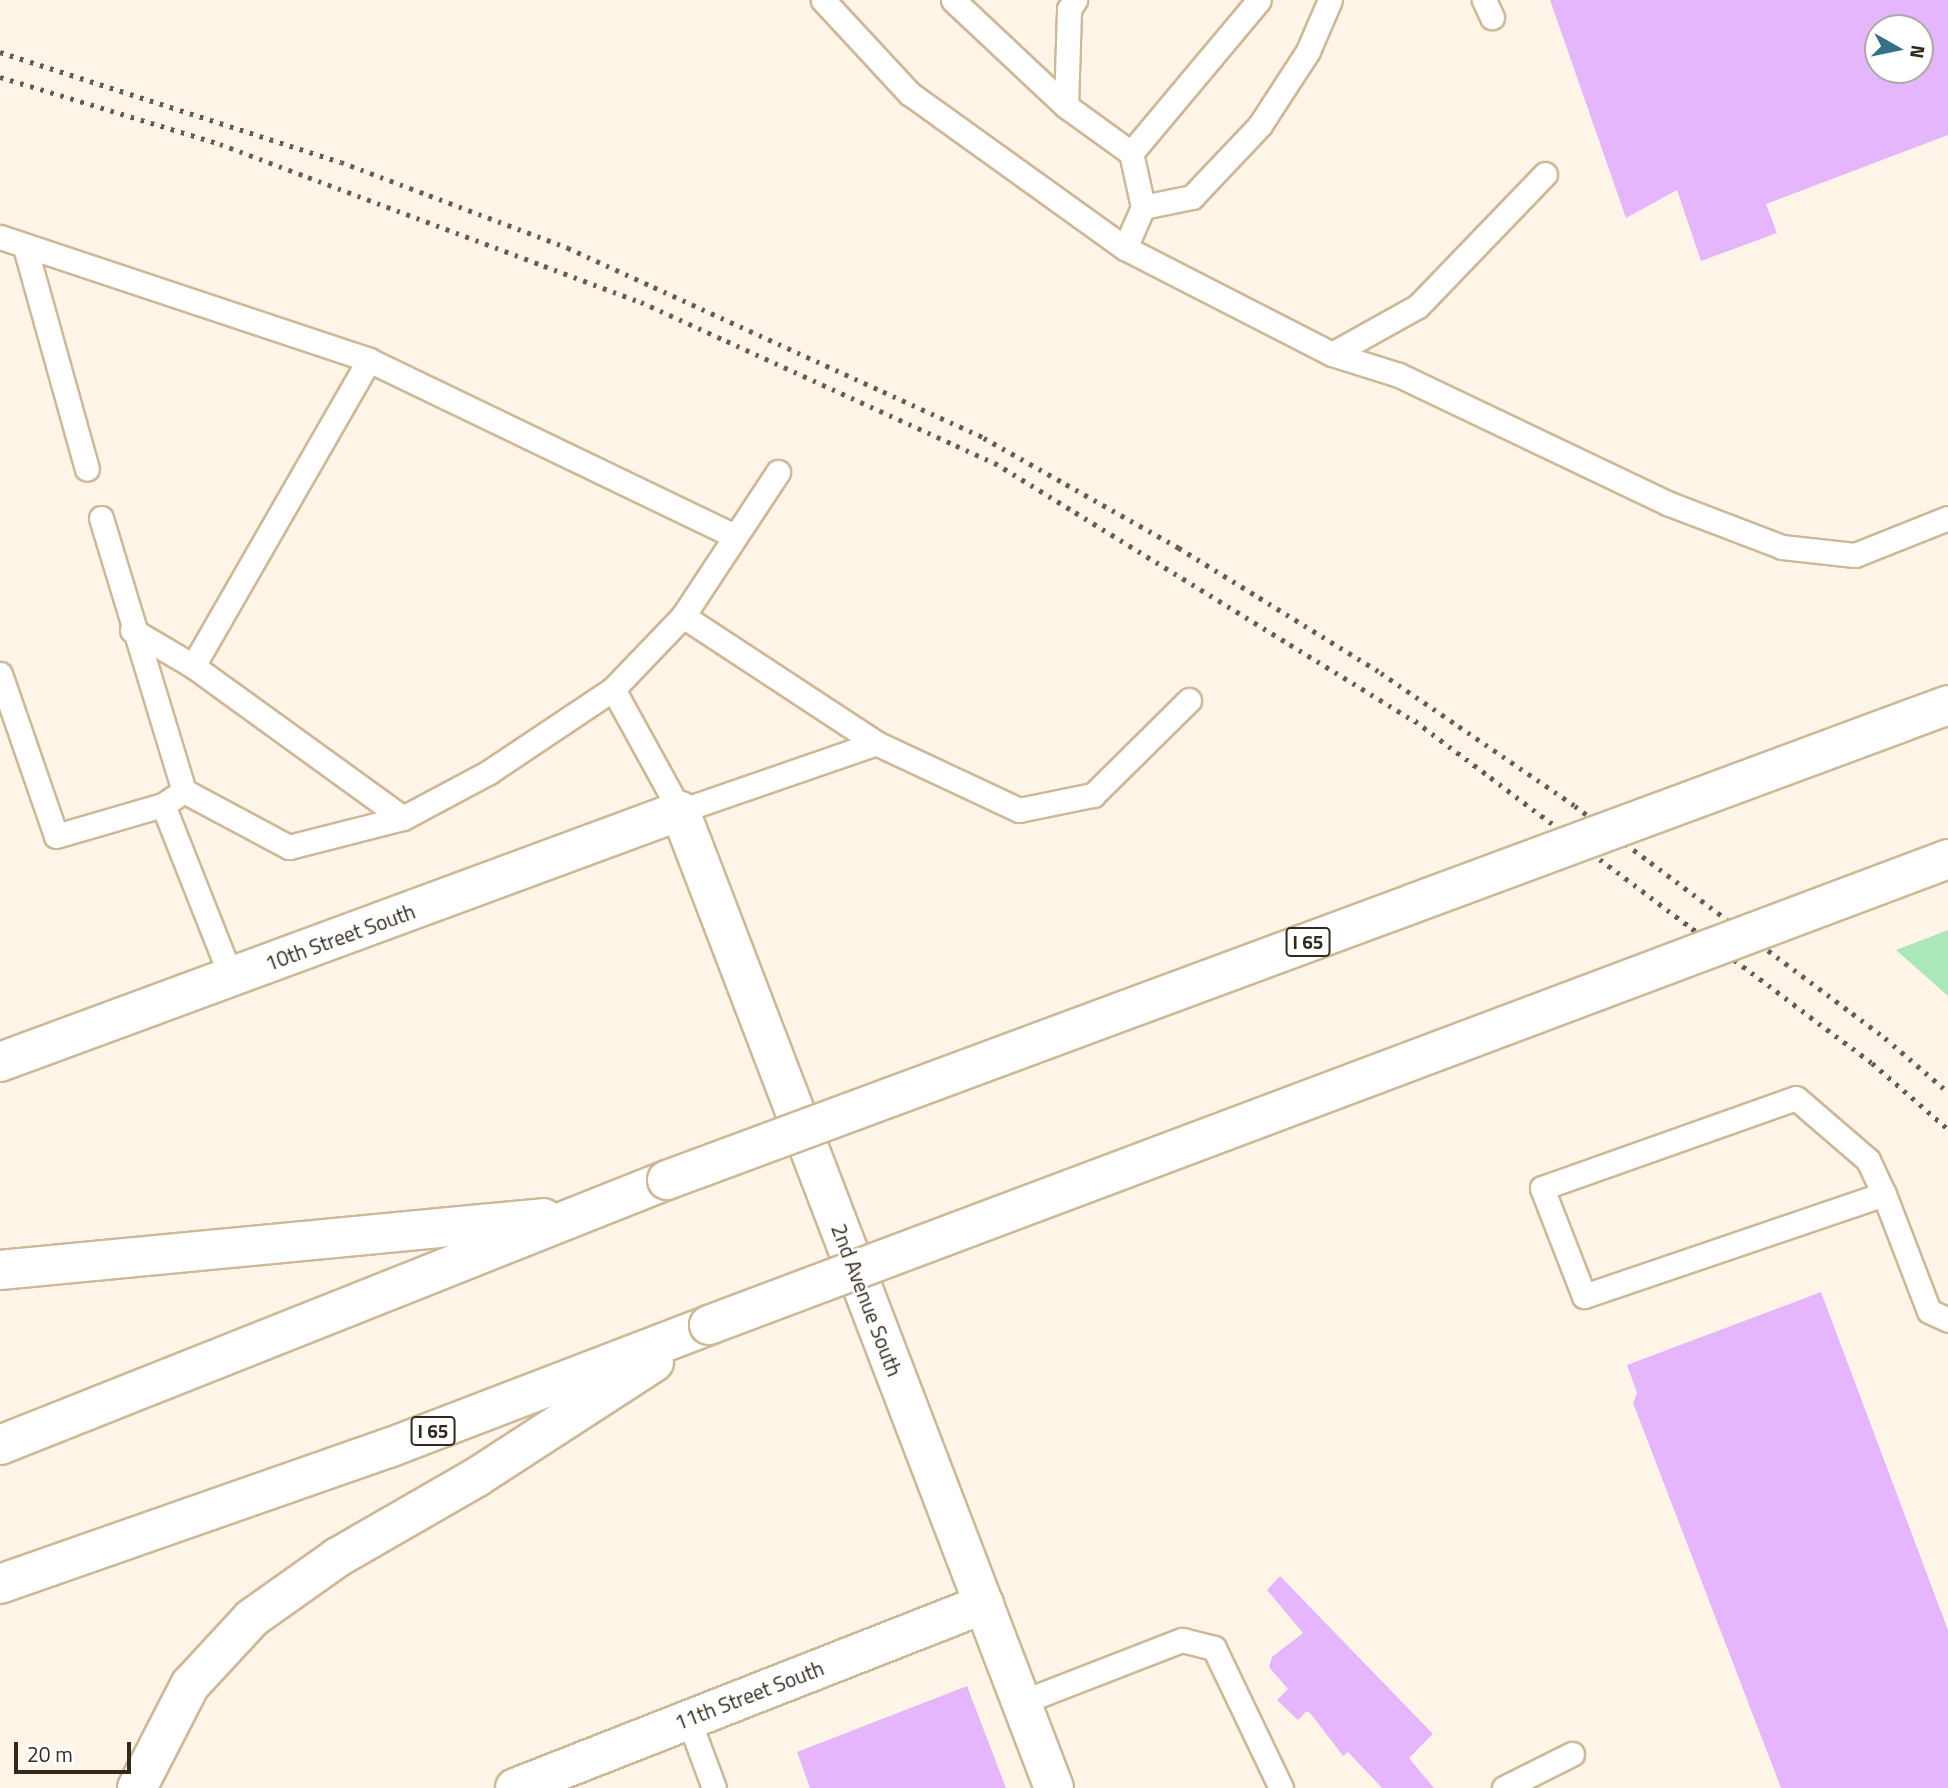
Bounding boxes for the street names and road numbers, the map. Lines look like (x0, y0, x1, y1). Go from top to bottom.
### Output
street label: 10th Street South (262, 898, 418, 976)
road number: I 65 (1285, 926, 1331, 958)
street label: 2nd Avenue South (826, 1220, 908, 1380)
road number: I 65 (410, 1415, 456, 1446)
street label: 11th Street South (671, 1655, 827, 1735)

